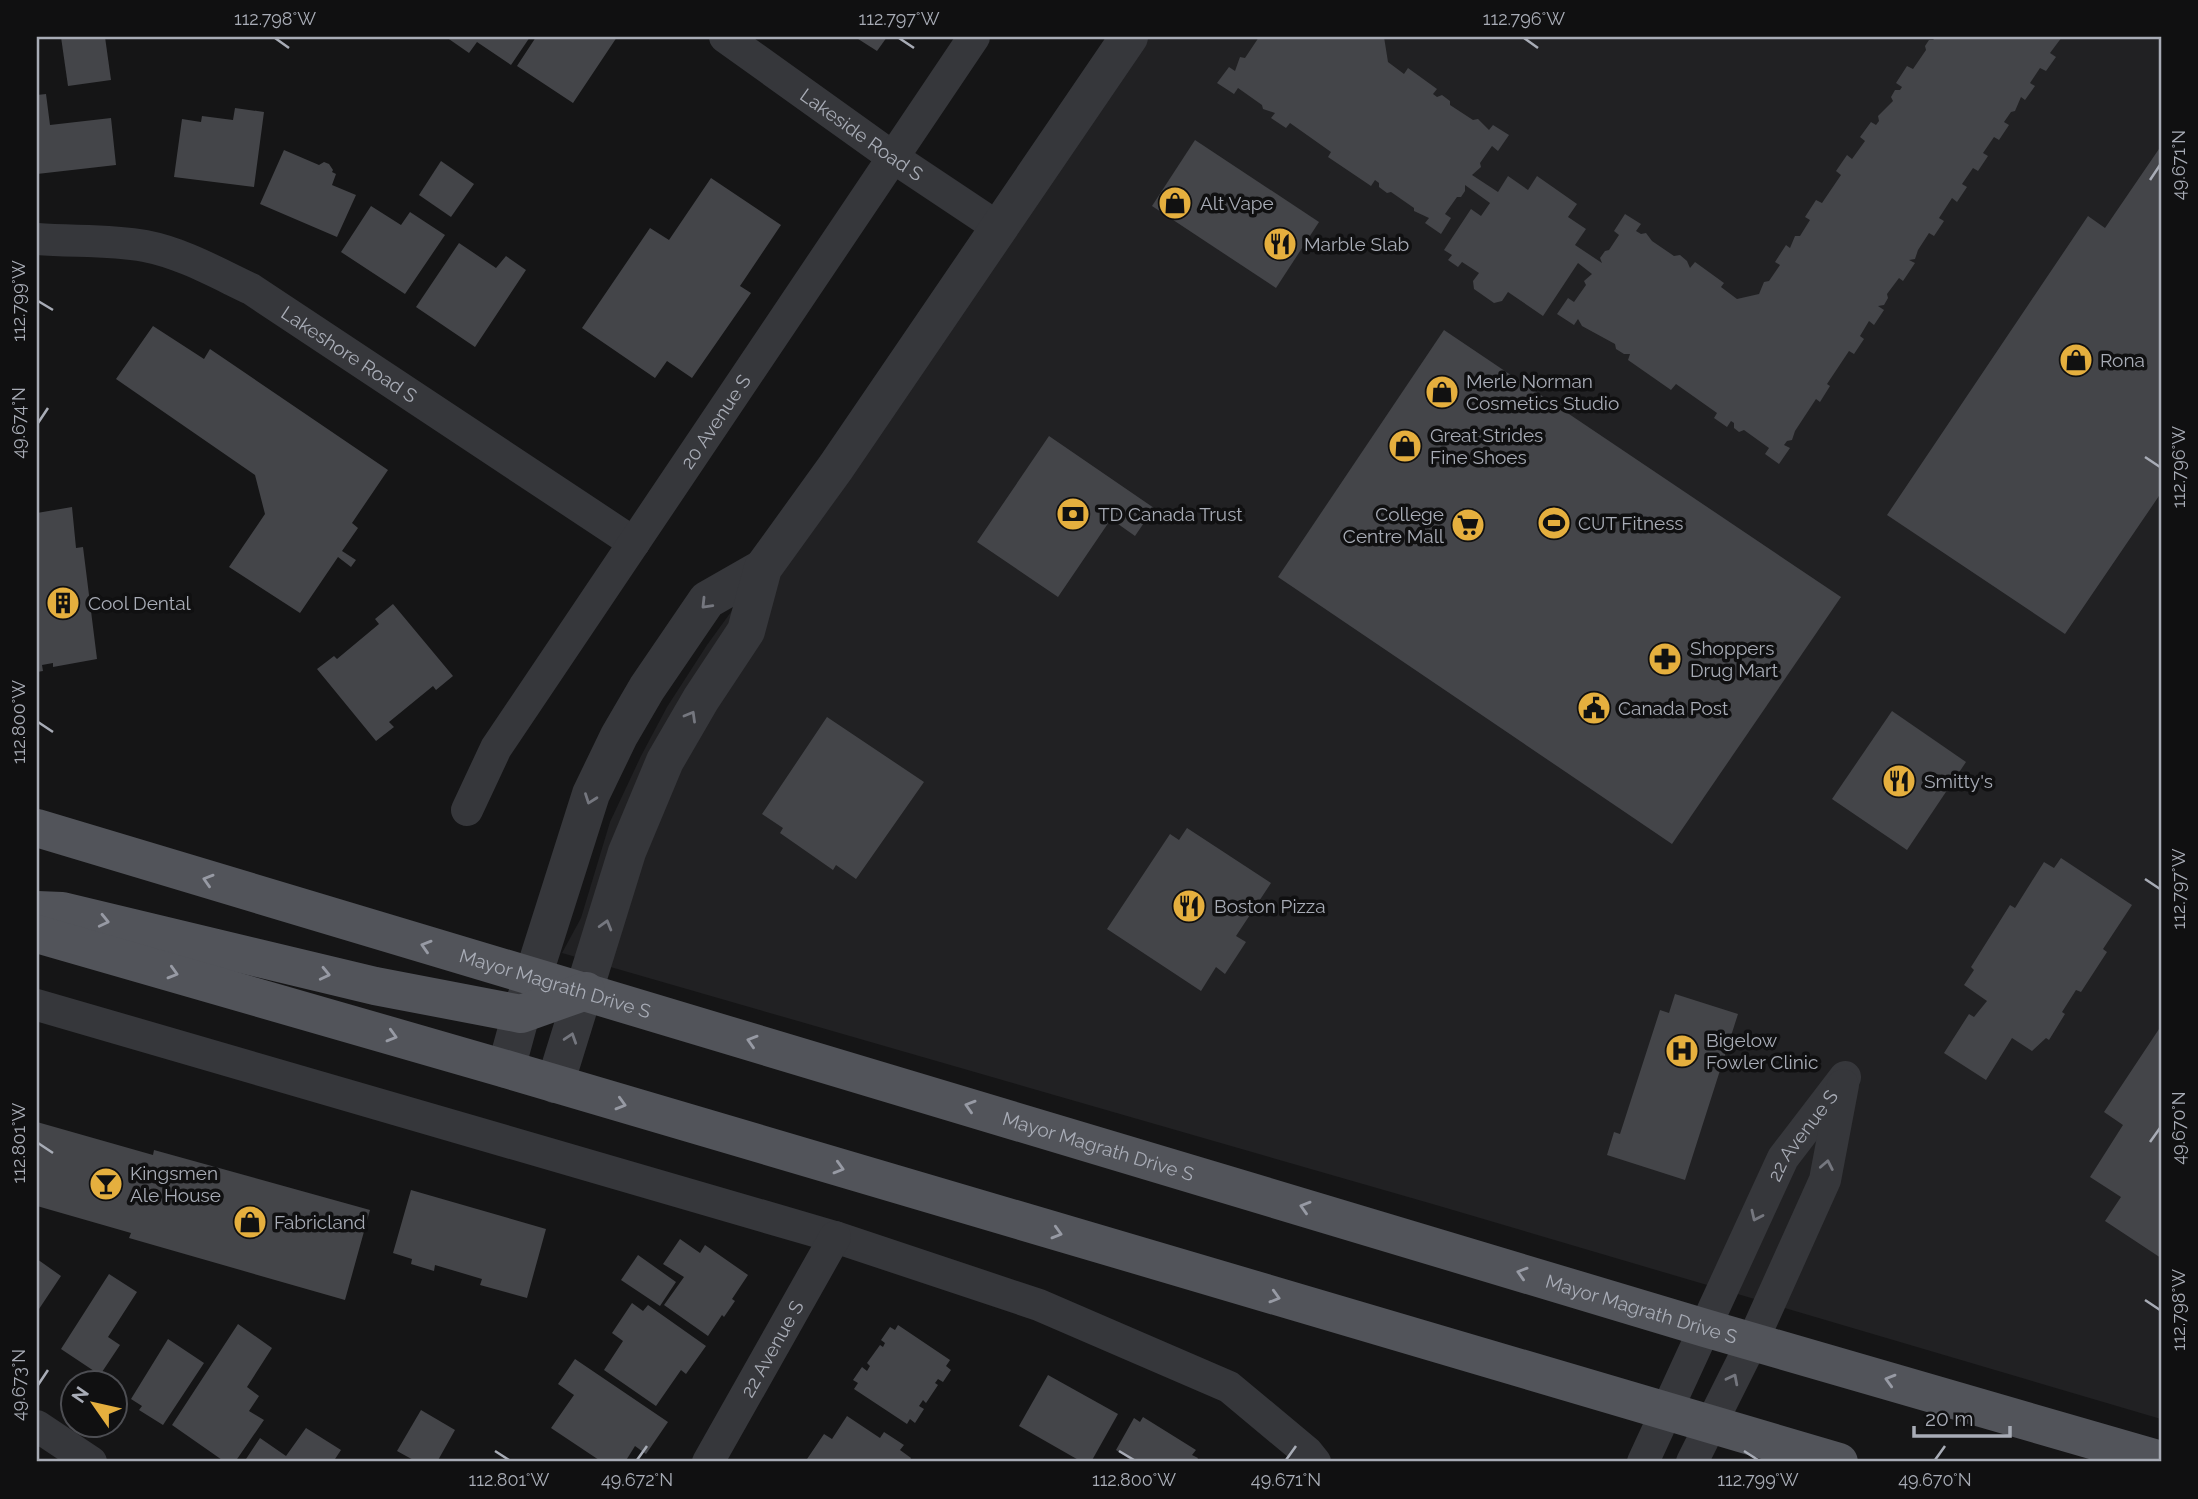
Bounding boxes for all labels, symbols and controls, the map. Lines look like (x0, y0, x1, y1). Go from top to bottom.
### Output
text: 112.798°W (234, 8, 316, 29)
text: 112.797°W (859, 8, 940, 29)
text: 112.796°W (1483, 8, 1565, 29)
street label: Lakeside Road S (796, 84, 927, 185)
text: 49.671°N (2168, 130, 2189, 200)
shop icon: Alt Vape (1156, 184, 1194, 222)
place label: Alt Vape (1200, 192, 1274, 214)
restaurant icon: Marble Slab (1261, 225, 1299, 263)
place label: Marble Slab (1304, 233, 1409, 255)
text: 112.799°W (8, 260, 29, 342)
street label: Lakeshore Road S (277, 301, 421, 407)
shop icon: Rona (2057, 341, 2095, 379)
place label: Rona (2100, 349, 2145, 371)
street label: 20 Avenue S (676, 370, 755, 473)
place label: Merle Norman Cosmetics Studio (1466, 370, 1619, 414)
shop icon: Merle Norman Cosmetics Studio (1423, 373, 1461, 411)
text: 49.674°N (8, 387, 29, 459)
place label: Great Strides Fine Shoes (1430, 424, 1543, 468)
text: 112.796°W (2168, 426, 2189, 508)
shop icon: Great Strides Fine Shoes (1386, 427, 1424, 465)
bank icon: TD Canada Trust (1054, 495, 1092, 533)
place label: TD Canada Trust (1098, 503, 1243, 525)
place label: College Centre Mall (1343, 503, 1445, 547)
sports icon: CUT Fitness (1535, 504, 1573, 542)
supermarket icon: College Centre Mall (1449, 506, 1487, 544)
place label: CUT Fitness (1578, 512, 1684, 534)
building icon: Cool Dental (44, 584, 82, 622)
place label: Cool Dental (88, 592, 192, 614)
one-way arrow (702, 596, 715, 609)
place label: Shoppers Drug Mart (1690, 637, 1779, 681)
pharmacy icon: Shoppers Drug Mart (1646, 640, 1684, 678)
text: 112.800°W (8, 680, 29, 764)
public building icon: Canada Post (1575, 689, 1613, 727)
place label: Canada Post (1618, 697, 1729, 719)
one-way arrow (683, 710, 696, 723)
restaurant icon: Smitty's (1880, 762, 1918, 800)
place label: Smitty's (1924, 770, 1993, 792)
one-way arrow (584, 792, 598, 804)
text: 112.797°W (2168, 848, 2189, 930)
one-way arrow (203, 873, 215, 888)
restaurant icon: Boston Pizza (1170, 887, 1208, 925)
place label: Boston Pizza (1214, 895, 1326, 917)
one-way arrow (98, 913, 110, 927)
one-way arrow (597, 920, 612, 932)
one-way arrow (420, 939, 432, 954)
street label: Mayor Magrath Drive S (457, 944, 654, 1022)
one-way arrow (167, 965, 179, 980)
one-way arrow (319, 966, 331, 980)
one-way arrow (385, 1028, 397, 1043)
place label: Bigelow Fowler Clinic (1706, 1029, 1818, 1073)
one-way arrow (563, 1032, 577, 1044)
hospital icon: Bigelow Fowler Clinic (1663, 1032, 1701, 1070)
one-way arrow (746, 1034, 758, 1049)
street label: 22 Avenue S (1763, 1085, 1842, 1185)
text: 49.670°N (2168, 1091, 2189, 1165)
one-way arrow (615, 1095, 627, 1110)
one-way arrow (964, 1100, 976, 1115)
text: 112.801°W (8, 1102, 29, 1183)
street label: Mayor Magrath Drive S (1000, 1107, 1197, 1185)
one-way arrow (1819, 1159, 1834, 1171)
one-way arrow (833, 1160, 845, 1175)
place label: Kingsmen Ale House (130, 1162, 221, 1206)
bar icon: Kingsmen Ale House (87, 1165, 125, 1203)
one-way arrow (1299, 1201, 1311, 1216)
shop icon: Fabricland (231, 1203, 269, 1241)
one-way arrow (1750, 1209, 1764, 1221)
place label: Fabricland (274, 1211, 366, 1233)
one-way arrow (1051, 1224, 1063, 1239)
one-way arrow (1517, 1266, 1529, 1281)
text: 112.798°W (2168, 1269, 2189, 1351)
street label: Mayor Magrath Drive S (1543, 1270, 1740, 1348)
one-way arrow (1269, 1289, 1281, 1304)
street label: 22 Avenue S (736, 1297, 808, 1401)
text: 49.673°N (8, 1349, 29, 1421)
north arrow (60, 1370, 130, 1440)
one-way arrow (1725, 1374, 1739, 1386)
one-way arrow (1884, 1374, 1896, 1389)
text: N (67, 1382, 93, 1407)
scale bar (1914, 1394, 2011, 1438)
text: 20 m (1925, 1406, 1973, 1431)
text: 112.801°W (469, 1469, 550, 1490)
text: 49.672°N (601, 1469, 673, 1490)
text: 112.800°W (1092, 1469, 1176, 1490)
text: 49.671°N (1251, 1469, 1321, 1490)
text: 112.799°W (1717, 1469, 1799, 1490)
text: 49.670°N (1898, 1469, 1972, 1490)

